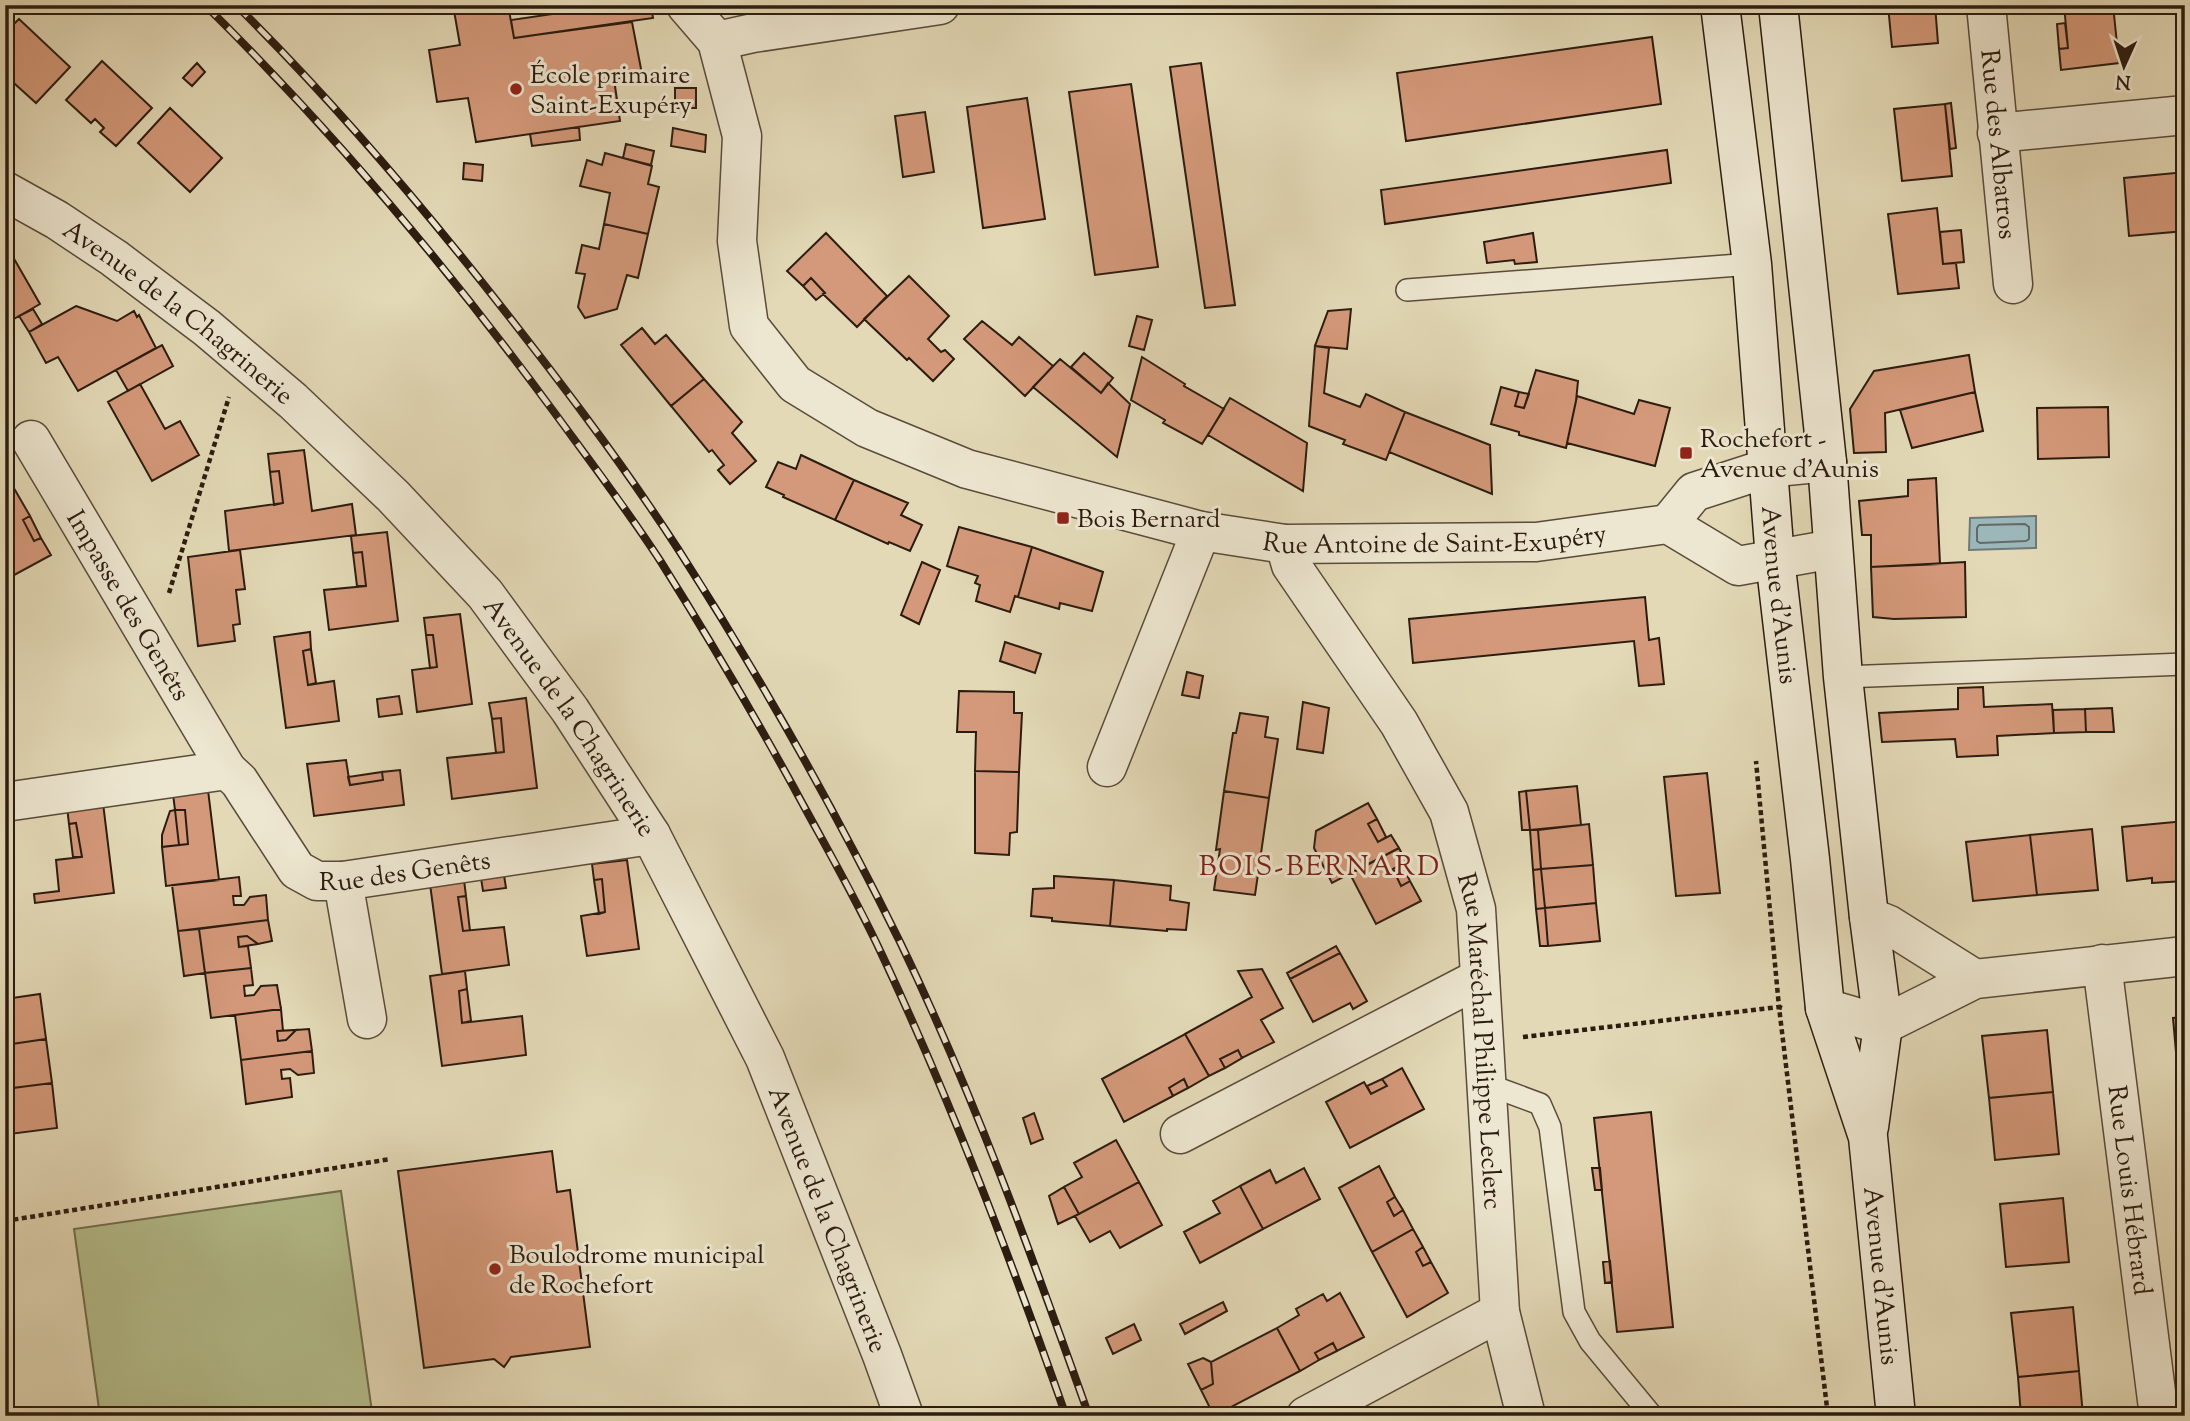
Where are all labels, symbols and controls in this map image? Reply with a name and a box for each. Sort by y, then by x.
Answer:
north arrow [2088,32,2158,102]
street label: Rue des Albatros [1969,48,2025,241]
place label: École primaire Saint-Exupéry [530,58,692,125]
text: N [2115,67,2132,94]
marker: École primaire Saint-Exupéry [508,81,524,97]
street label: Avenue de la Chagrinerie [54,213,301,415]
place label: Rochefort - Avenue d'Aunis [1700,422,1879,489]
marker: Rochefort - Avenue d'Aunis [1678,445,1694,461]
place label: Bois Bernard [1077,502,1221,539]
street label: Impasse des Genêts [56,504,198,709]
street label: Avenue d'Aunis [1750,505,1805,686]
marker: Bois Bernard [1055,510,1071,526]
street label: Rue Antoine de Saint-Exupéry [1260,517,1609,565]
street label: Avenue de la Chagrinerie [473,591,664,845]
street label: Rue des Genêts [319,843,493,903]
district label: BOIS-BERNARD [1199,848,1441,888]
street label: Rue Maréchal Philippe Leclerc [1446,869,1510,1211]
street label: Avenue de la Chagrinerie [757,1081,895,1359]
street label: Rue Louis Hébrard [2096,1083,2160,1298]
street label: Avenue d'Aunis [1852,1185,1907,1367]
place label: Boulodrome municipal de Rochefort [509,1238,765,1305]
marker: Boulodrome municipal de Rochefort [487,1261,503,1277]

